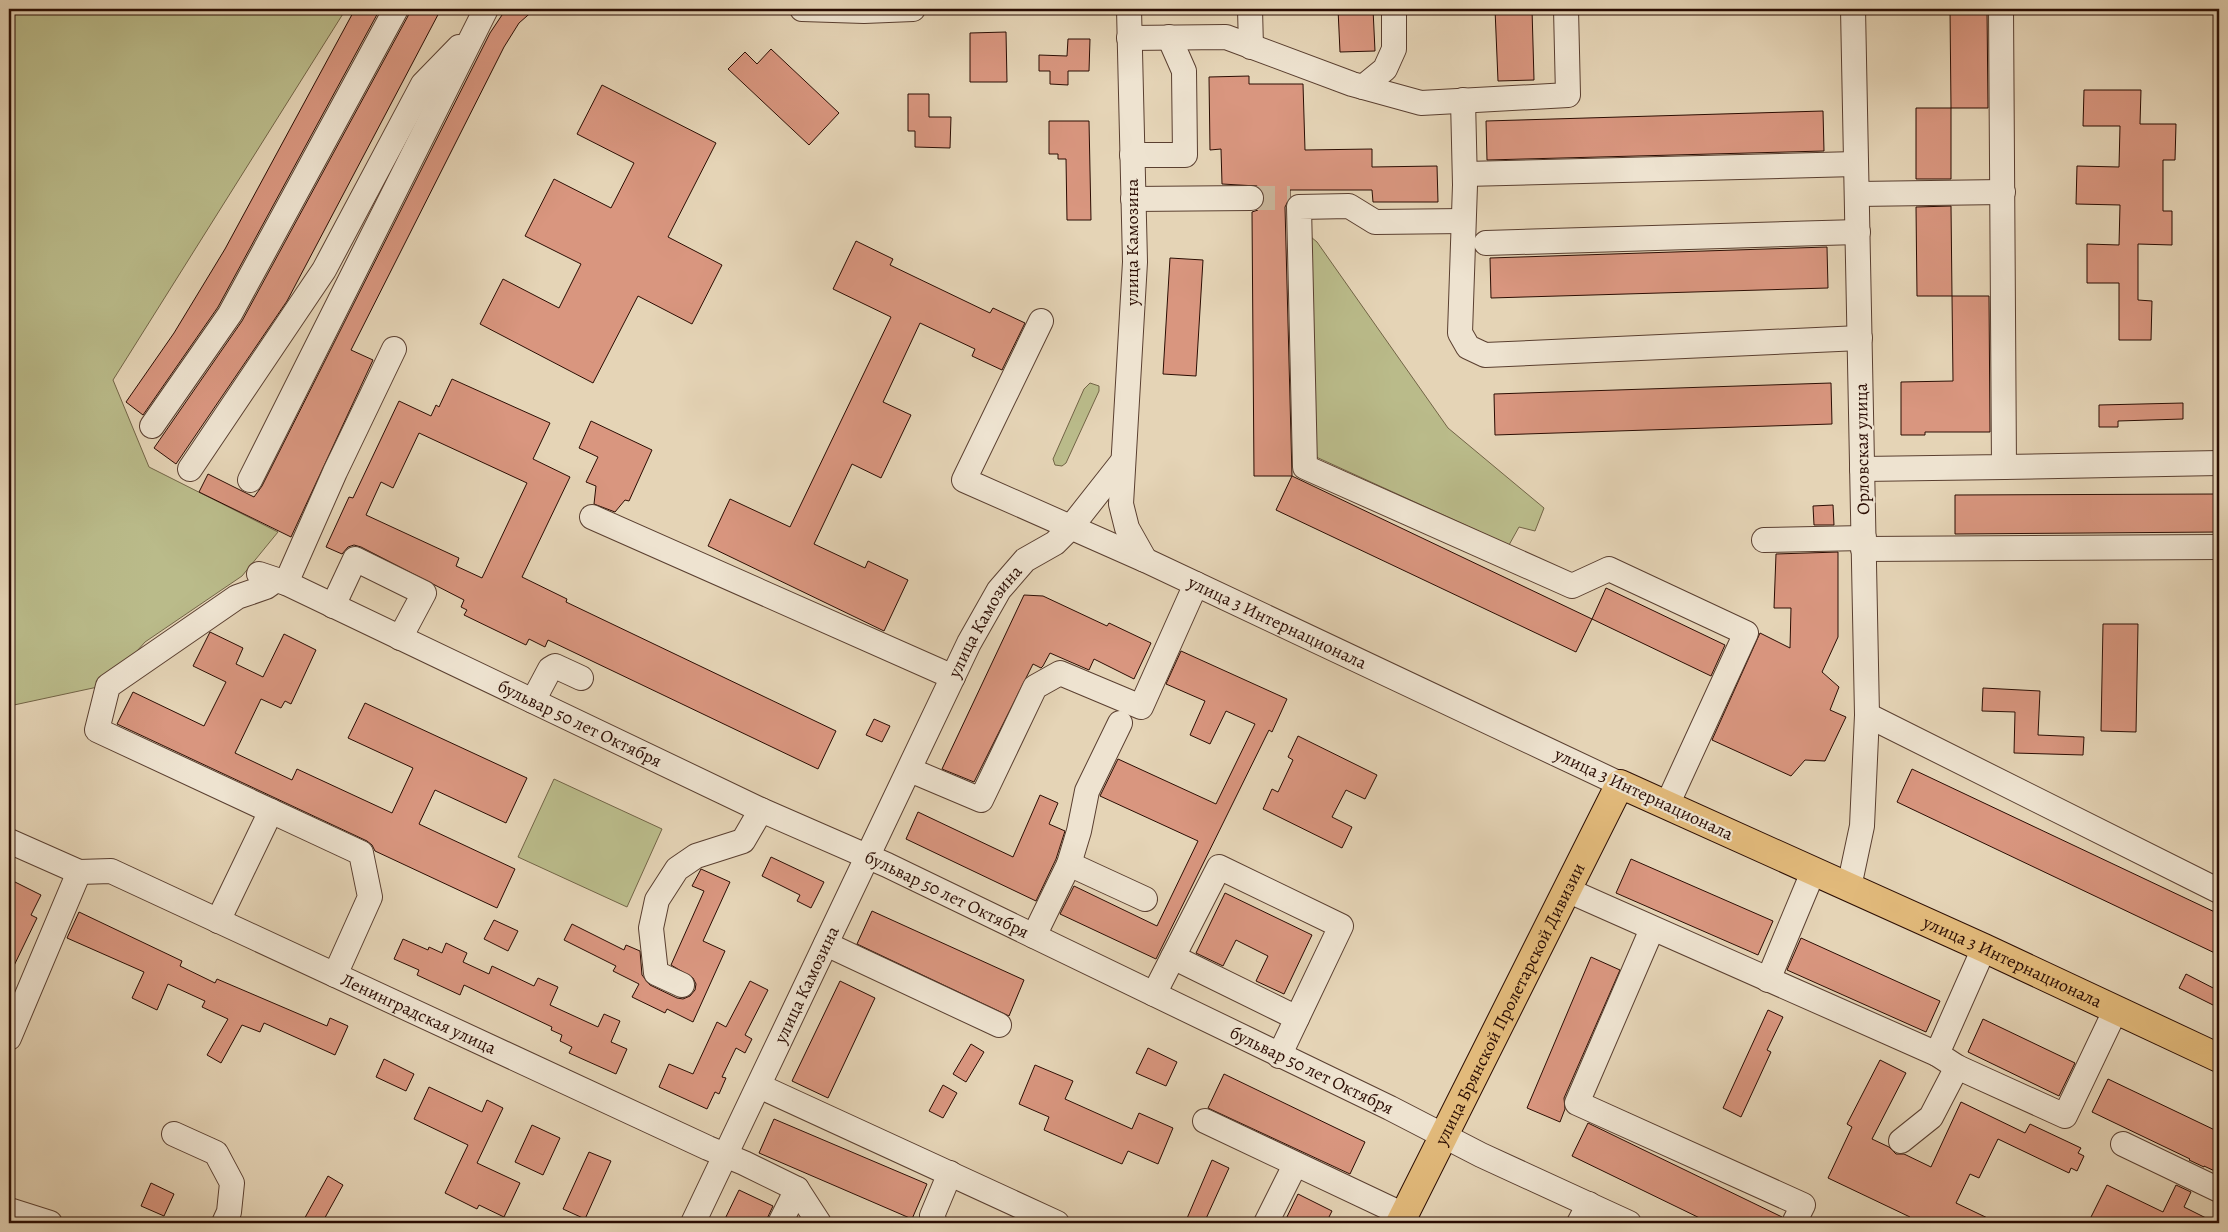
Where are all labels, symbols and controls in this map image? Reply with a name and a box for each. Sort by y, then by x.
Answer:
street label: улица Камозина [1120,178,1144,307]
street label: Орловская улица [1849,382,1875,515]
street label: улица Камозина [942,559,1028,683]
street label: улица 3 Интернационала [1183,570,1371,675]
street label: бульвар 50 лет Октября [494,674,666,773]
street label: улица 3 Интернационала [1550,742,1738,846]
street label: бульвар 50 лет Октября [861,845,1033,944]
street label: улица Брянской Пролетарской Дивизии [1428,859,1591,1150]
street label: улица 3 Интернационала [1918,910,2107,1014]
street label: улица Камозина [768,921,845,1048]
street label: Ленинградская улица [337,967,501,1060]
street label: бульвар 50 лет Октября [1226,1020,1398,1120]

